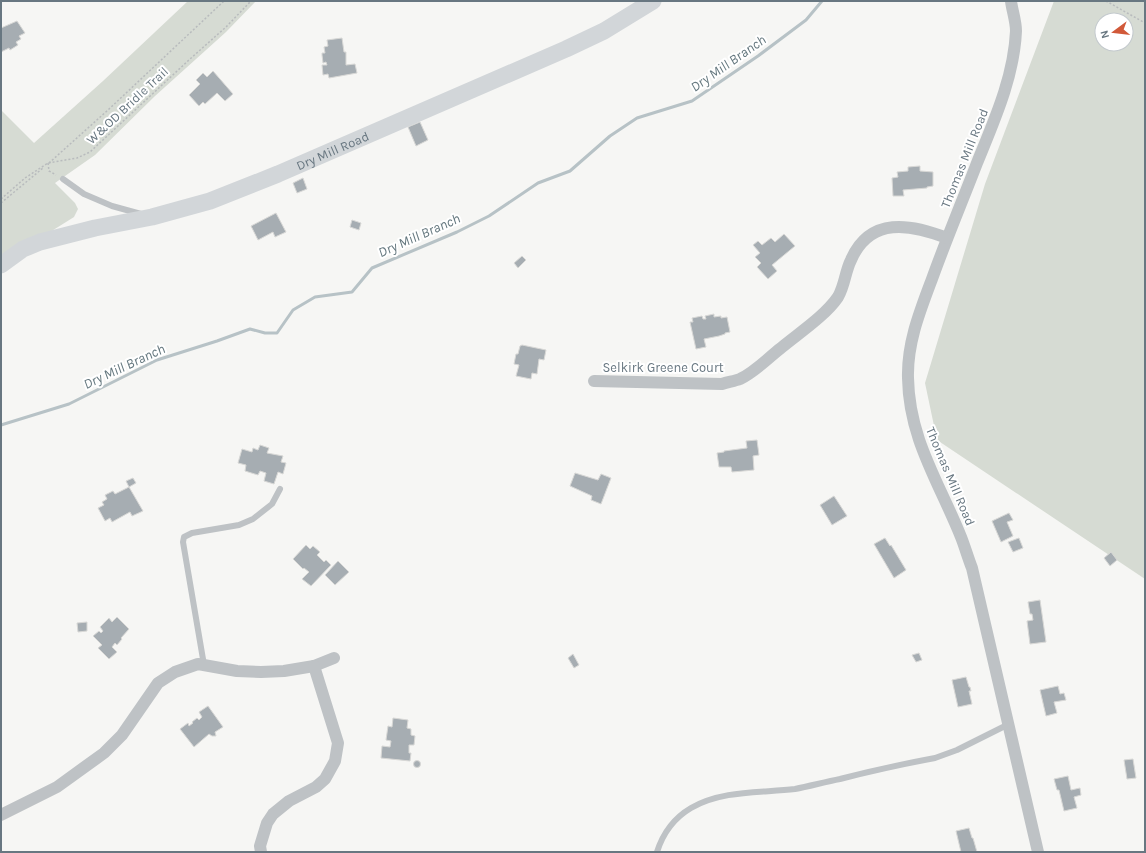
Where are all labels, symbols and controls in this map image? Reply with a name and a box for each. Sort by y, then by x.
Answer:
north arrow [1094,12,1134,52]
text: N [1098,29,1112,40]
water label: Dry Mill Branch [687,31,769,96]
street label: W&OD Bridle Trail [83,64,171,147]
street label: Thomas Mill Road [938,106,991,210]
street label: Dry Mill Road [294,129,371,173]
water label: Dry Mill Branch [375,210,463,261]
water label: Dry Mill Branch [81,340,168,393]
street label: Selkirk Greene Court [602,360,724,375]
street label: Thomas Mill Road [923,425,978,528]

